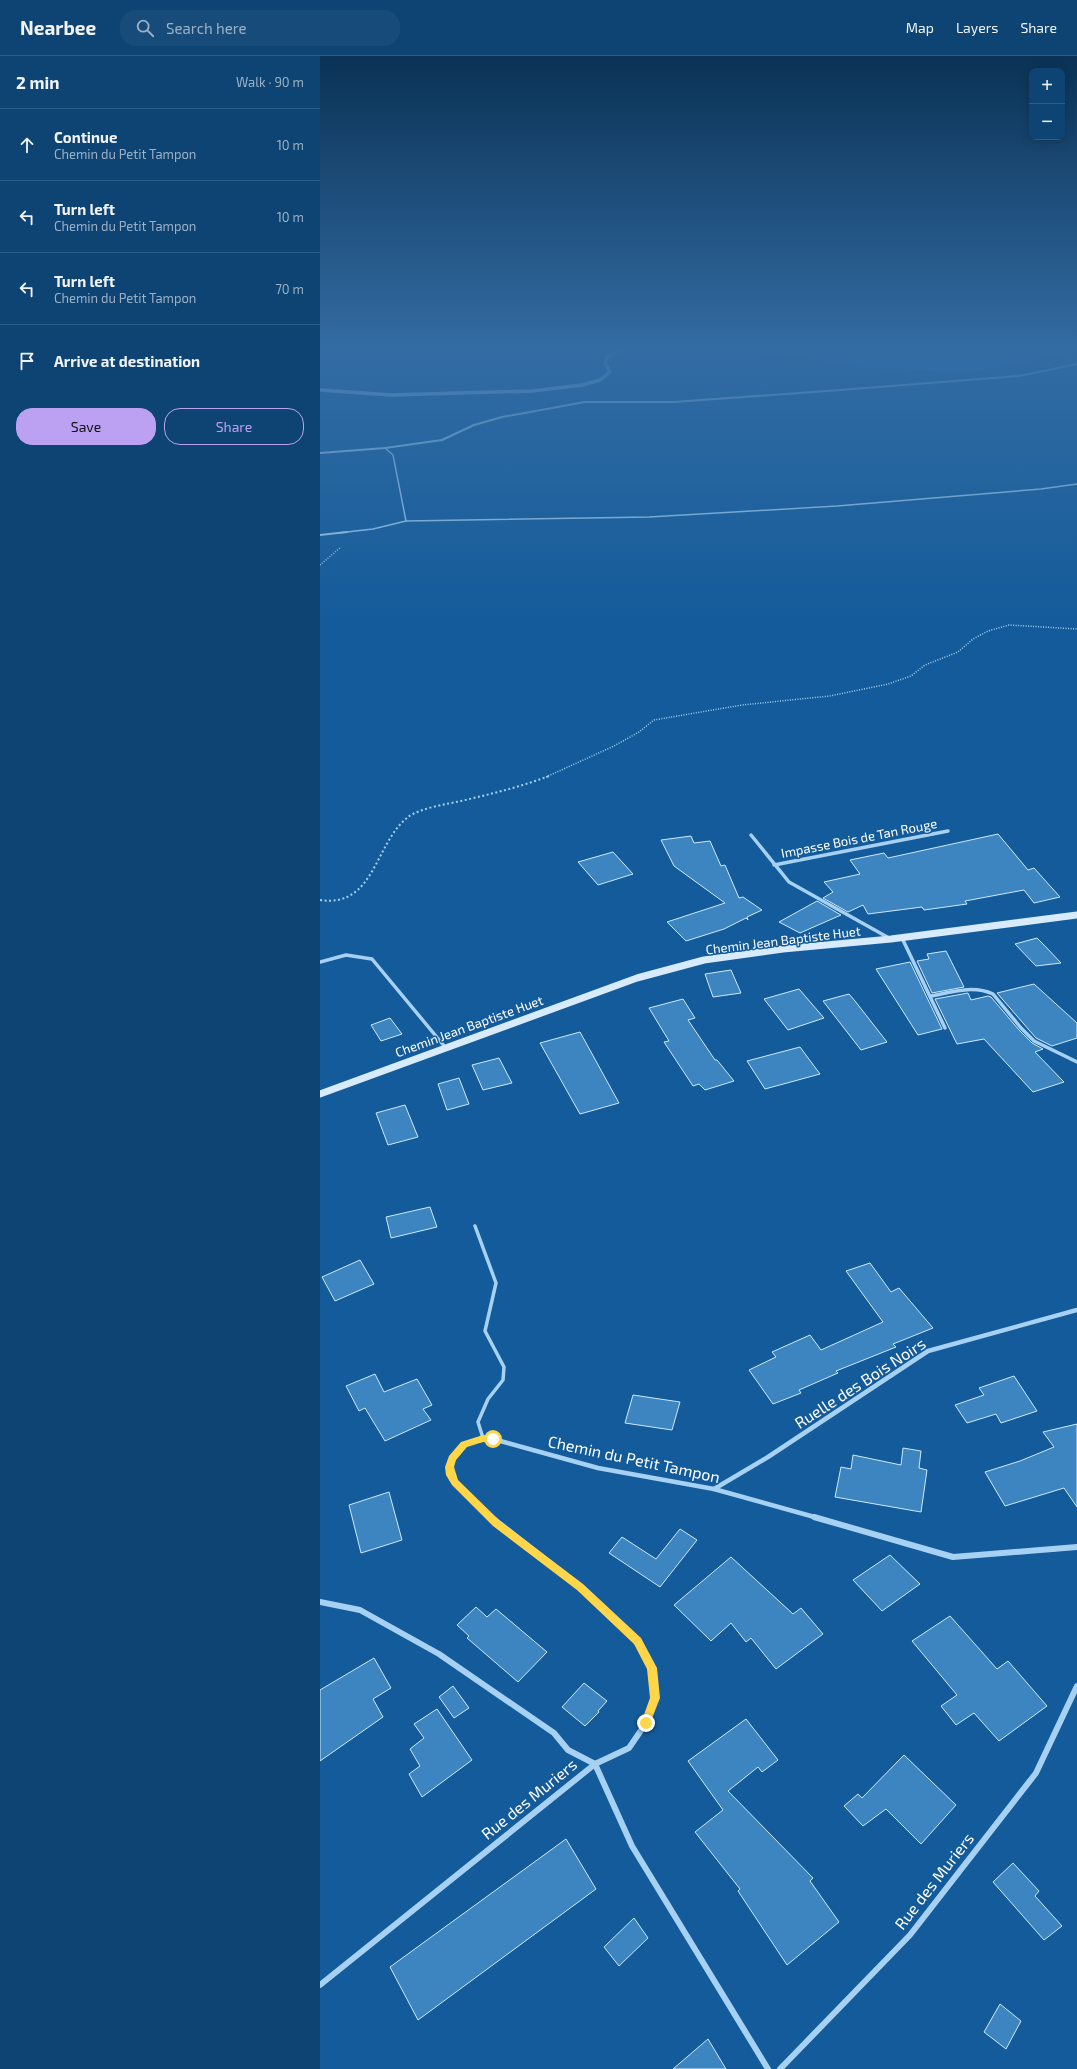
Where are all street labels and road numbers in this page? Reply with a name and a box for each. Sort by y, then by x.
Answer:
street label: Impasse Bois de Tan Rouge [780,815,938,861]
street label: Chemin Jean Baptiste Huet [705,923,861,957]
street label: Chemin Jean Baptiste Huet [393,992,545,1060]
street label: Ruelle des Bois Noirs [791,1333,929,1432]
street label: Chemin du Petit Tampon [546,1431,722,1486]
street label: Rue des Muriers [477,1754,580,1843]
street label: Rue des Muriers [890,1829,977,1933]

